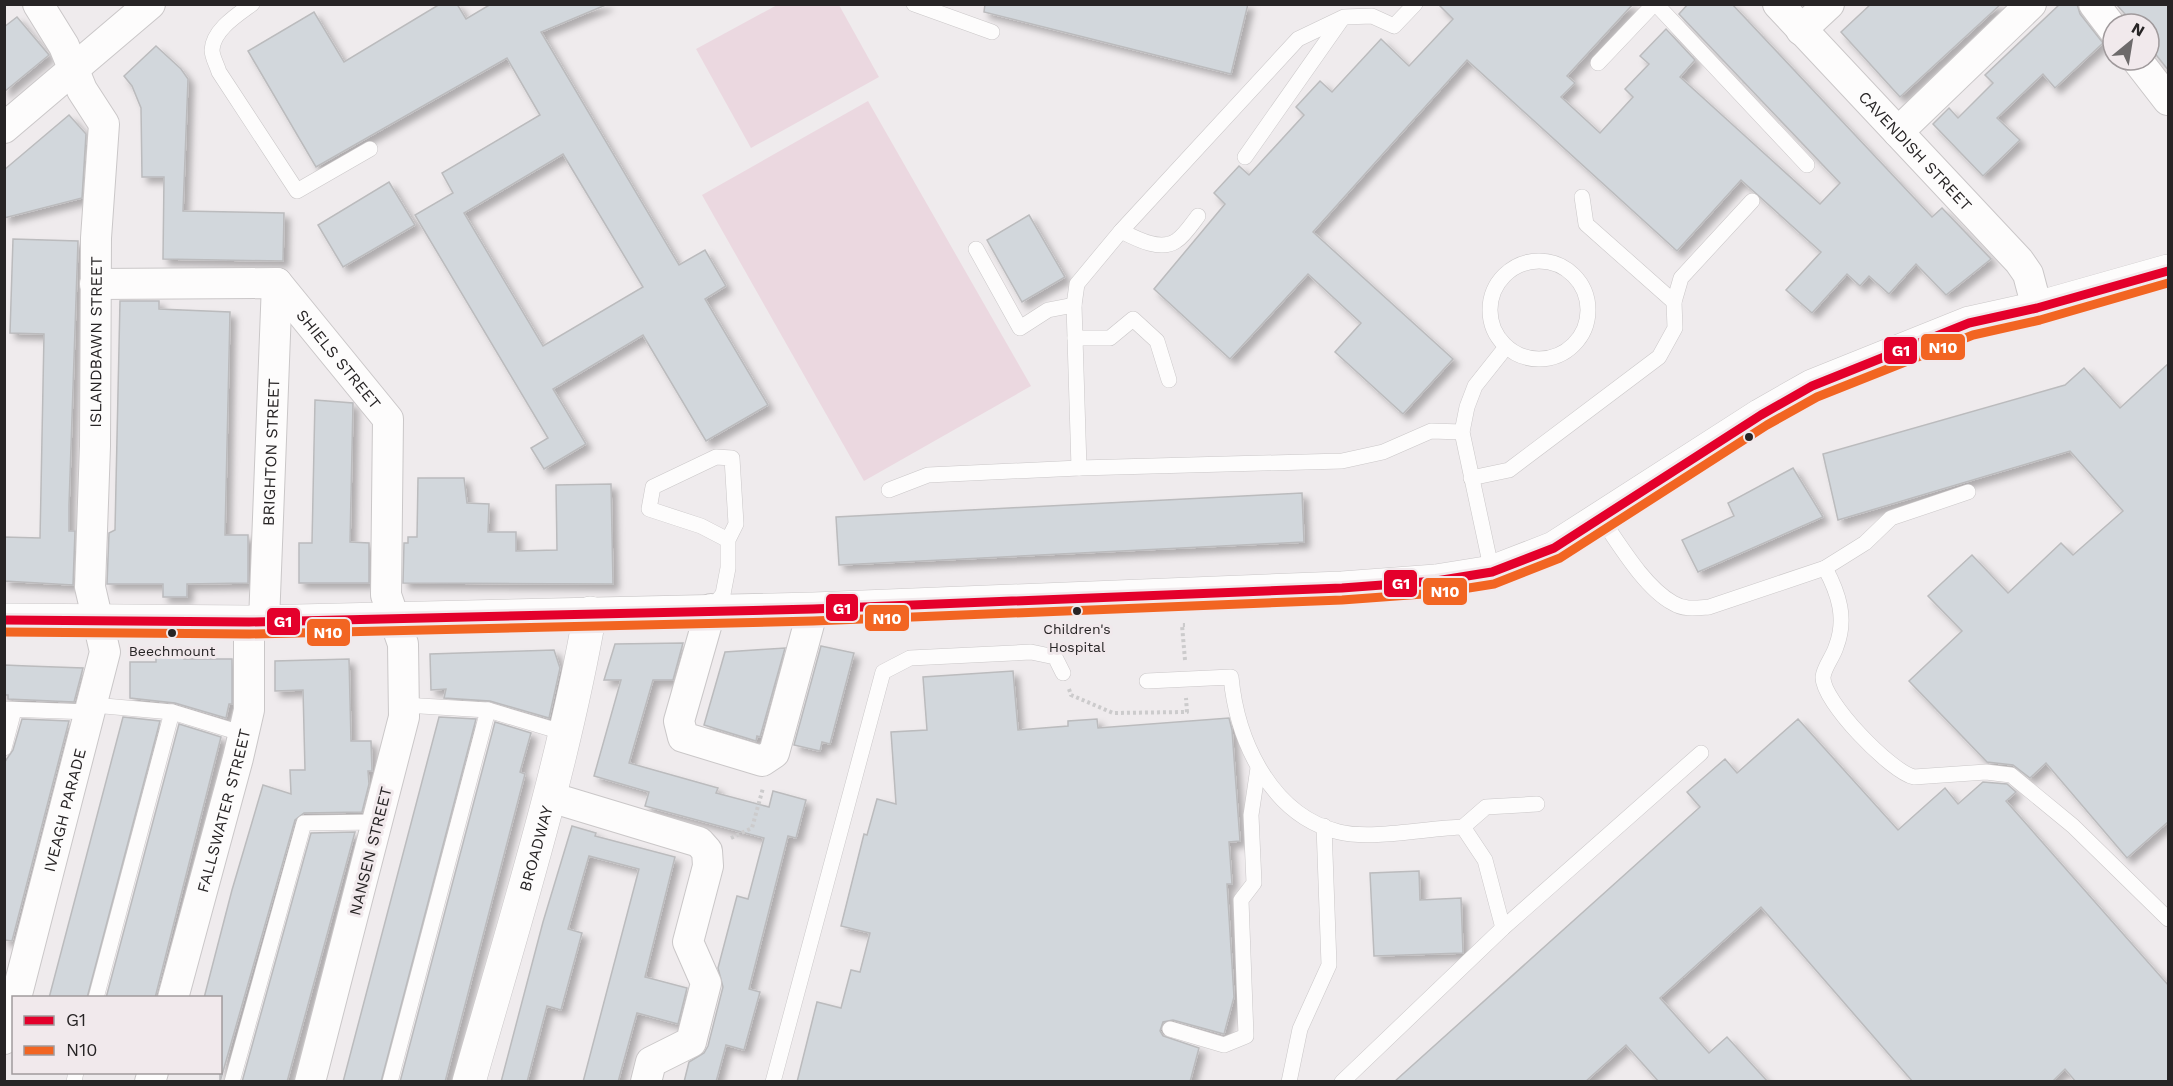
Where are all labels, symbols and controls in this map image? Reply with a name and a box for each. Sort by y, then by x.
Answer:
north arrow [2101,12,2161,72]
text: N [2128,18,2148,41]
street label: CAVENDISH STREET [1855,87,1976,215]
street label: ISLANDBAWN STREET [86,256,106,428]
street label: SHIELS STREET [292,306,385,413]
line badge: N10 [1920,333,1966,361]
line badge: G1 [1883,336,1918,365]
text: N10 [1928,338,1958,357]
text: G1 [1892,341,1910,360]
street label: BRIGHTON STREET [259,378,283,526]
unlabelled marker [1743,431,1755,443]
line badge: G1 [1383,569,1418,598]
text: G1 [1392,574,1410,593]
line badge: N10 [1422,577,1468,606]
text: N10 [1430,582,1460,601]
line badge: G1 [825,593,859,622]
text: G1 [833,599,851,618]
line badge: N10 [864,604,910,632]
marker: Children's Hospital [1071,605,1083,617]
line badge: G1 [266,607,301,636]
text: N10 [872,609,902,628]
text: G1 [274,612,292,631]
line badge: N10 [306,618,351,647]
place label: Children's Hospital [1043,621,1111,655]
text: N10 [313,623,343,642]
marker: Beechmount [166,627,178,639]
place label: Beechmount [129,643,215,659]
street label: FALLSWATER STREET [193,727,254,895]
street label: IVEAGH PARADE [40,746,90,874]
street label: NANSEN STREET [345,785,396,917]
street label: BROADWAY [515,804,557,893]
legend [12,996,222,1074]
text: G1 [66,1009,86,1030]
text: N10 [66,1039,97,1060]

